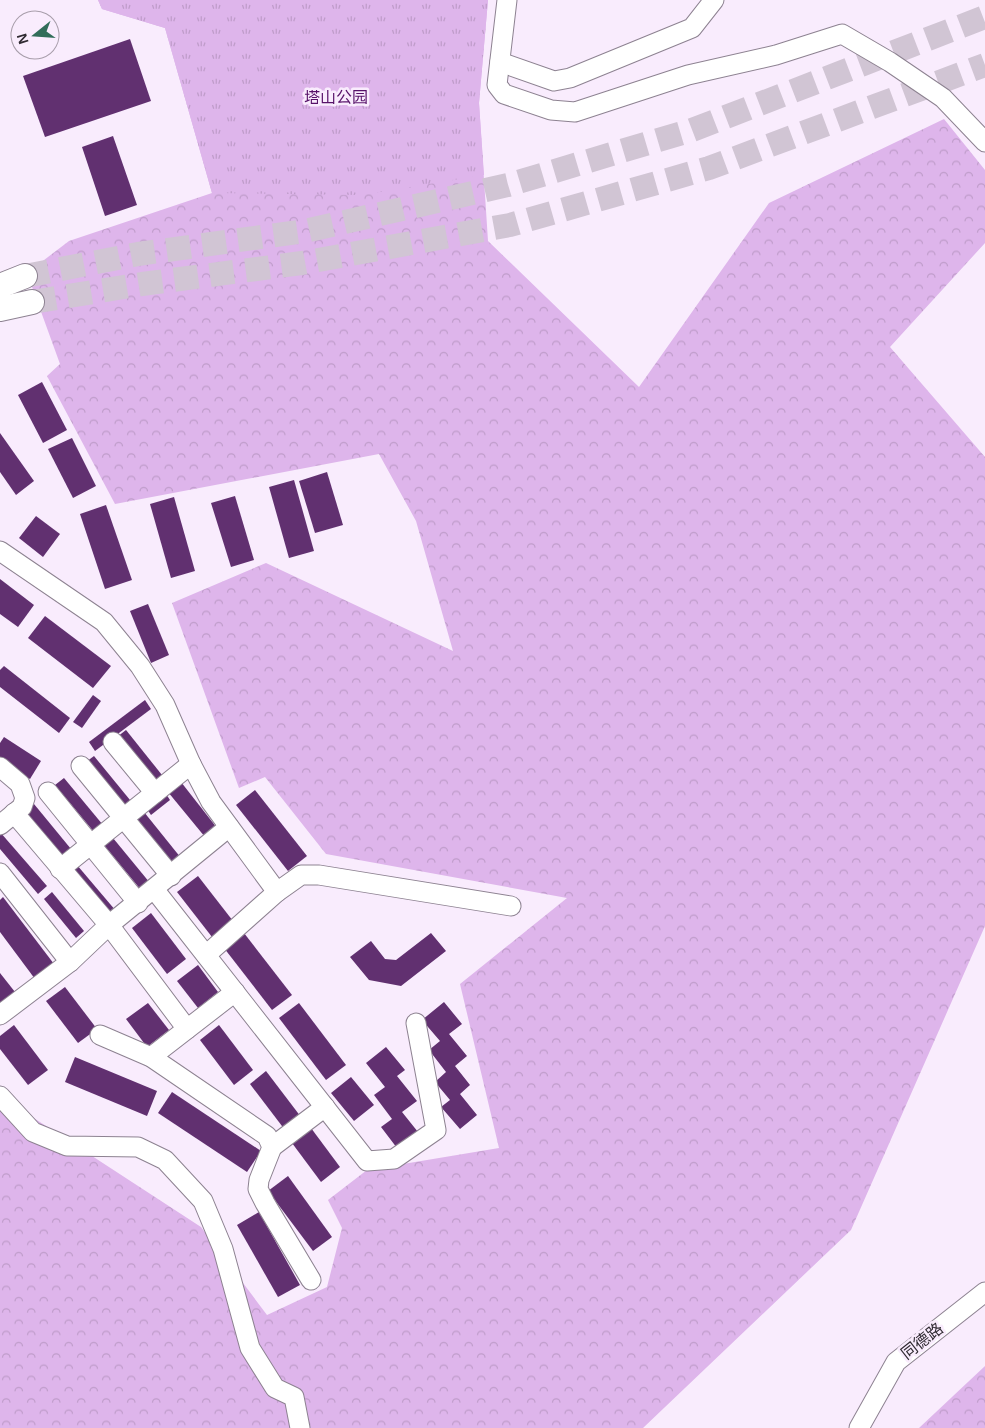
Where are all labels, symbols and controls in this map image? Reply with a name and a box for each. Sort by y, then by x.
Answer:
north arrow [10,10,60,60]
text: N [13,32,32,46]
park label: 塔山公园 [304,89,368,106]
street label: 同德路 [898,1320,946,1362]

